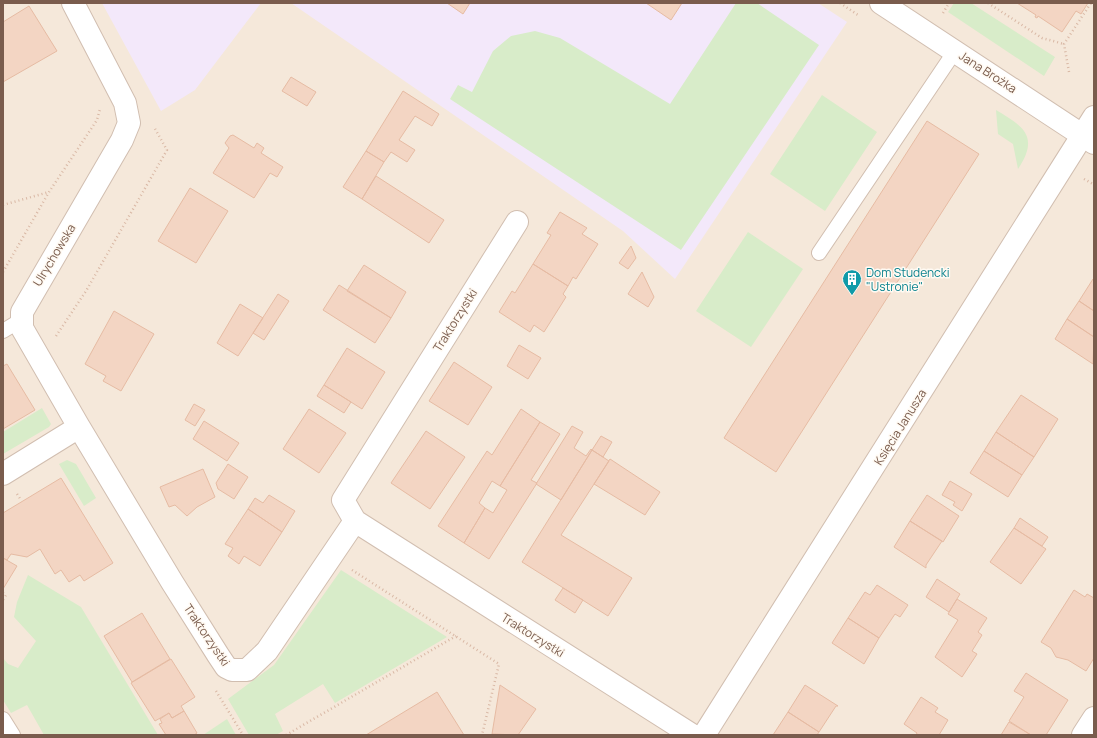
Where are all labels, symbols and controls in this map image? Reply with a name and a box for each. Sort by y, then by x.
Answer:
street label: Jana Brożka [956,47,1020,97]
street label: Ulrychowska [29,221,79,289]
place label: Dom Studencki "Ustronie" [866,264,950,295]
building icon: Dom Studencki "Ustronie" [841,268,863,296]
street label: Traktorzystki [429,285,481,355]
street label: Księcia Janusza [870,386,930,468]
street label: Traktorzystki [180,601,234,669]
street label: Traktorzystki [498,609,568,661]

